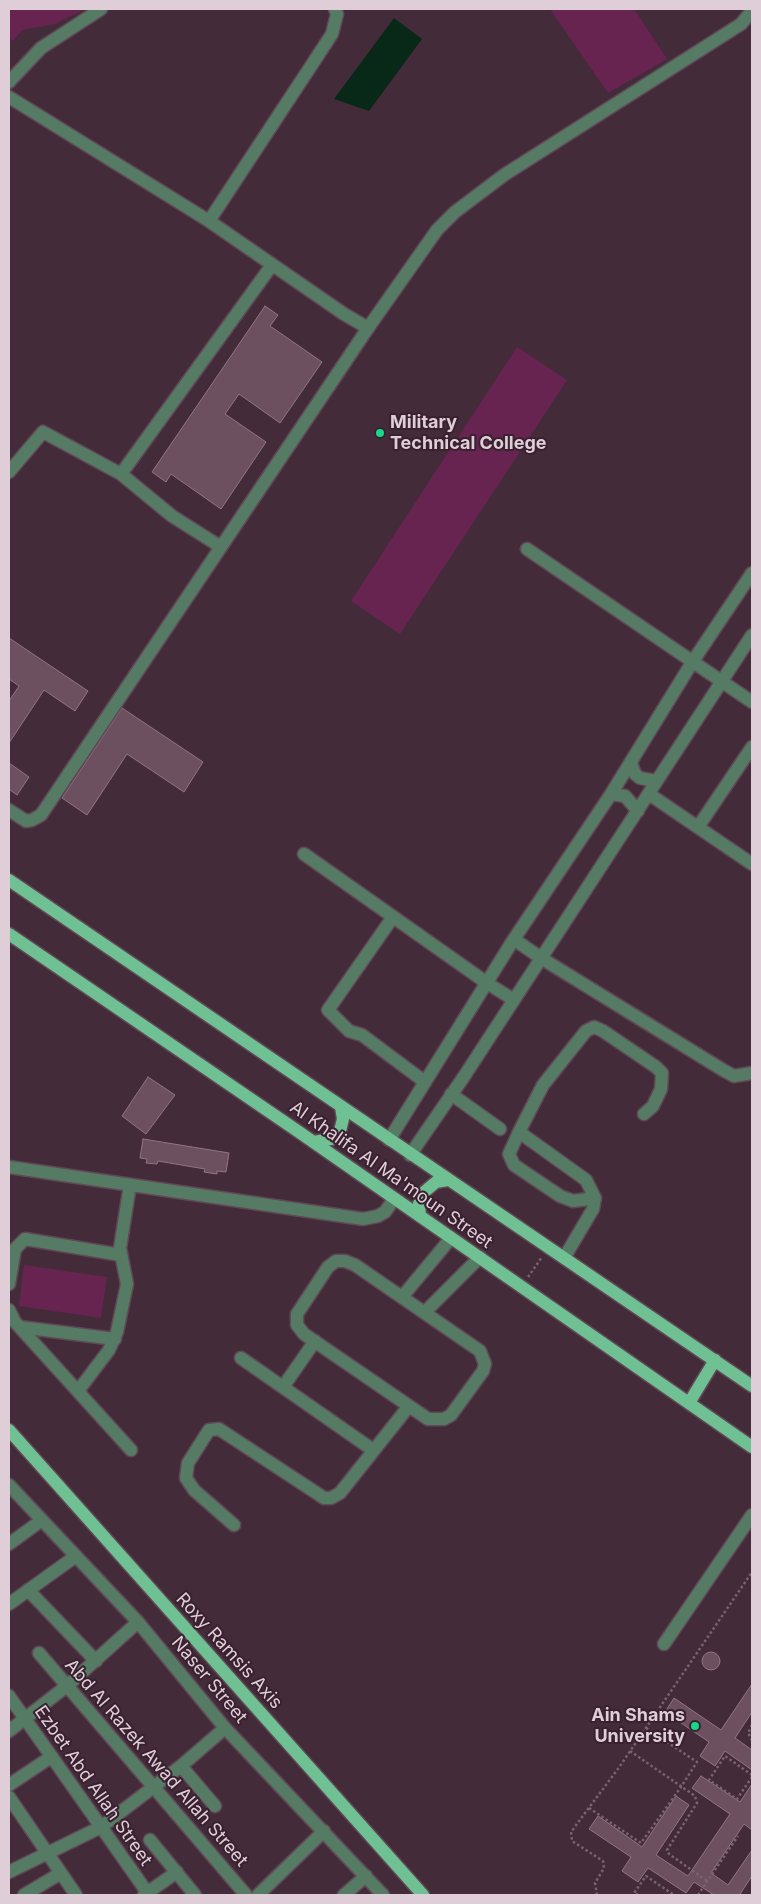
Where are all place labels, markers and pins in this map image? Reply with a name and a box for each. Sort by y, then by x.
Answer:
place label: Military Technical College [390,412,546,454]
marker: Military Technical College [374,427,386,439]
place label: Ain Shams University [591,1705,685,1748]
marker: Ain Shams University [689,1720,701,1732]

